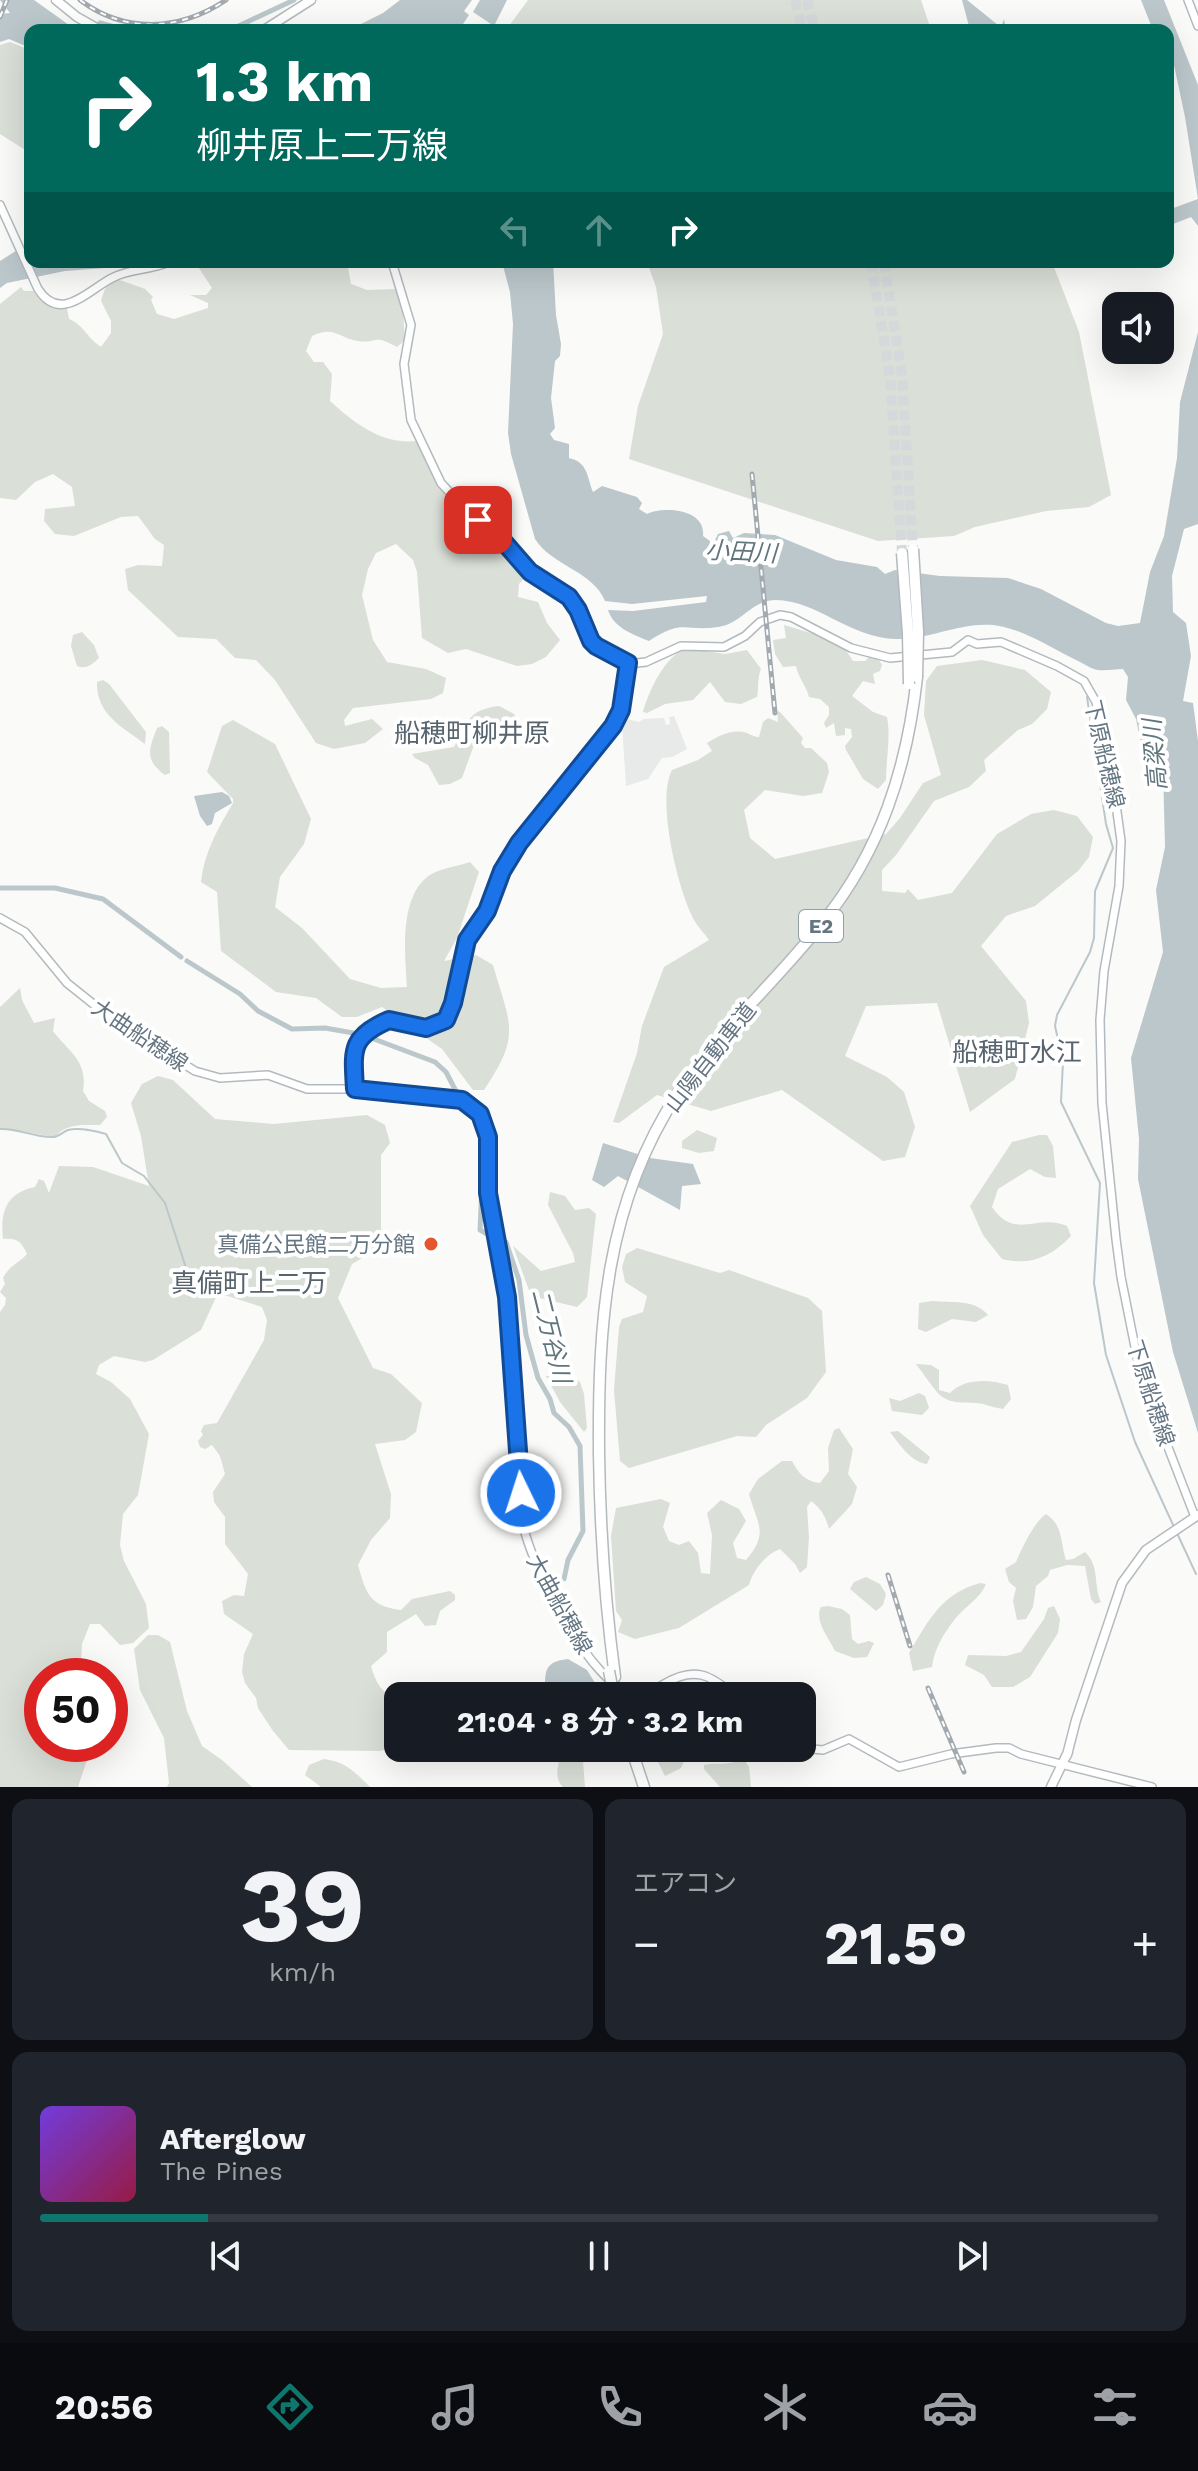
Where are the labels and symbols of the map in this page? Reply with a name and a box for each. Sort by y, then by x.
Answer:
pin [444,486,512,554]
water label: 小田川 [704,536,781,568]
street label: 下原船穂線 [1080,698,1129,811]
water label: 高梁川 [1138,715,1172,792]
district label: 船穂町柳井原 [394,718,550,748]
road number: E2 [799,910,843,942]
street label: 大曲船穂線 [87,994,192,1077]
street label: 山陽自動車道 [660,998,761,1117]
district label: 船穂町水江 [952,1037,1082,1067]
place label: 真備公民館二万分館 [217,1232,415,1257]
marker: 真備公民館二万分館 [422,1235,440,1253]
district label: 真備町上二万 [171,1268,327,1298]
water label: 二万谷川 [526,1286,577,1389]
street label: 下原船穂線 [1122,1337,1179,1449]
position arrow [479,1451,563,1535]
street label: 大曲船穂線 [522,1550,597,1658]
speed limit sign: 50 [24,1658,128,1762]

